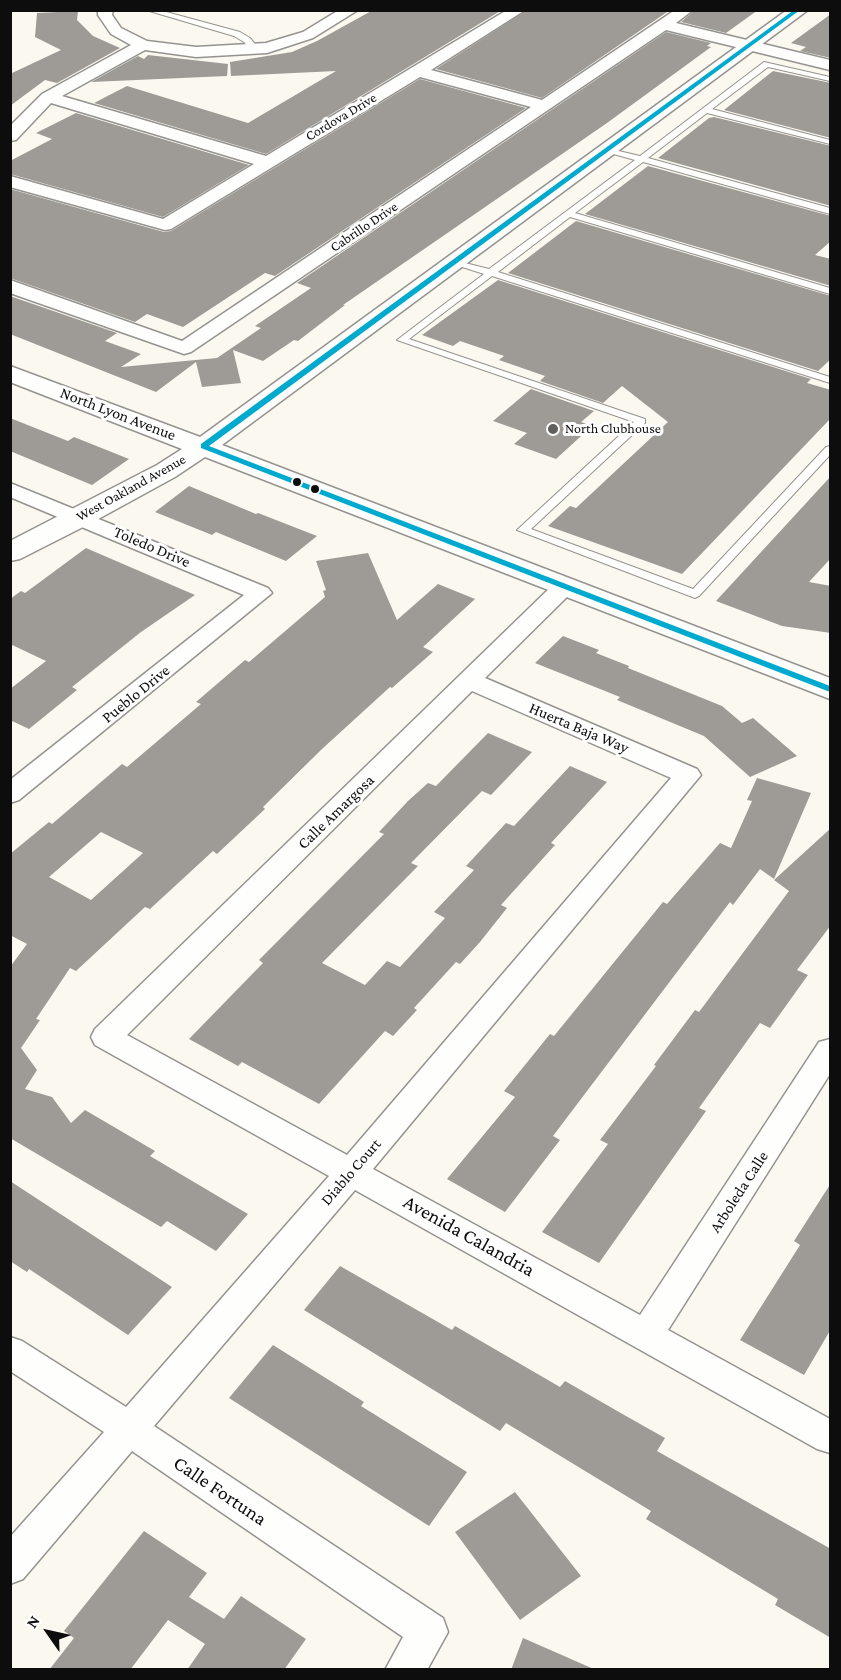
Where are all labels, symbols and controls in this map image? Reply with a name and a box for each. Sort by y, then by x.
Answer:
street label: Cordova Drive [302,89,380,145]
street label: Cabrillo Drive [327,198,401,256]
street label: North Lyon Avenue [57,383,179,445]
place label: North Clubhouse [565,421,661,437]
marker: North Clubhouse [546,422,560,436]
street label: West Oakland Avenue [73,451,189,525]
unlabelled marker [291,476,303,488]
unlabelled marker [309,483,321,495]
street label: Toledo Drive [111,522,193,572]
street label: Pueblo Drive [98,661,174,727]
street label: Huerta Baja Way [526,698,632,758]
street label: Calle Amargosa [294,771,378,853]
street label: Diablo Court [317,1135,385,1209]
street label: Arboleda Calle [706,1148,772,1236]
street label: Avenida Calandria [399,1190,539,1282]
street label: Calle Fortuna [169,1451,271,1531]
north arrow [18,1602,78,1662]
text: N [23,1612,43,1631]

